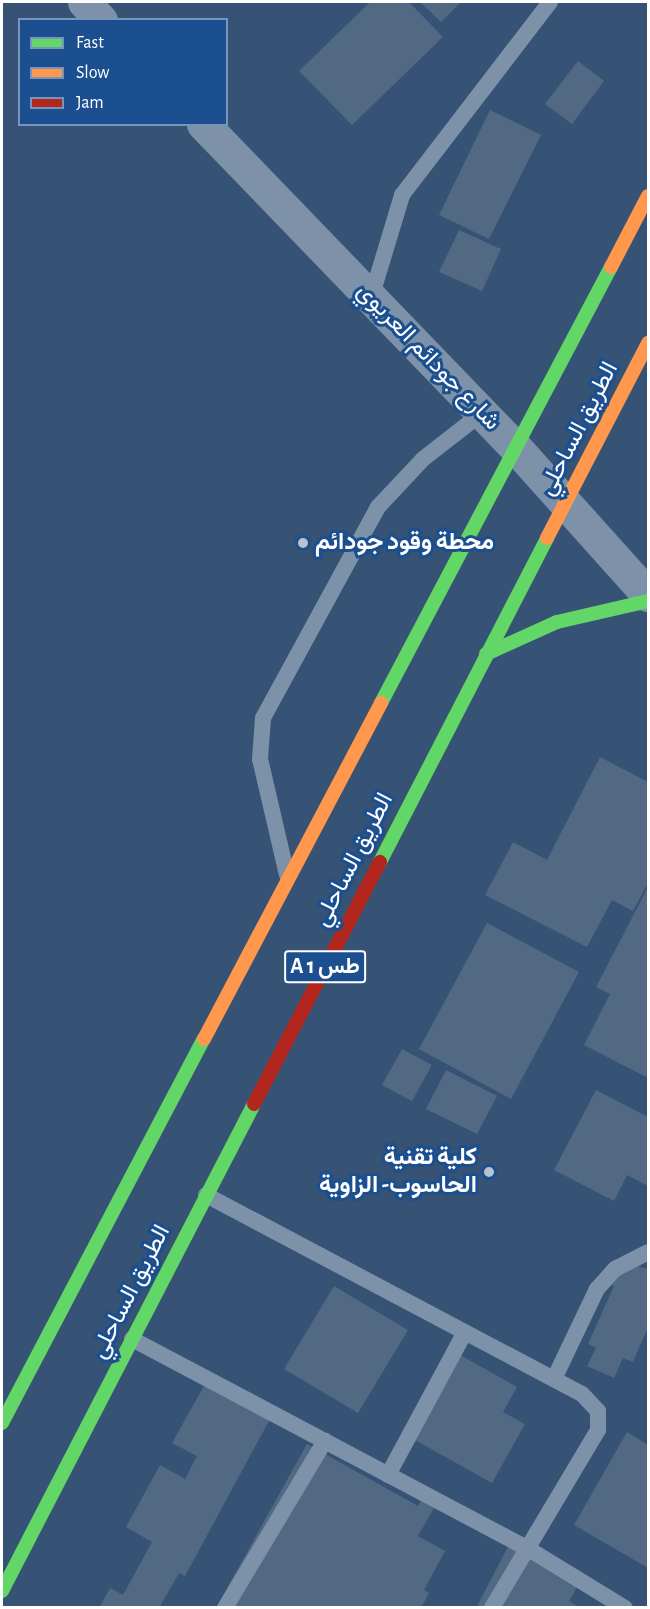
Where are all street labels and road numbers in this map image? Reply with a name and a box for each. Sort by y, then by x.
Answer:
street label: شارع جودائم العريوي [350,277,506,437]
street label: الطريق الساحلي [533,357,625,501]
street label: الطريق الساحلي [308,788,400,932]
road number: A 1 طس [283,948,367,986]
street label: الطريق الساحلي [85,1220,177,1364]

